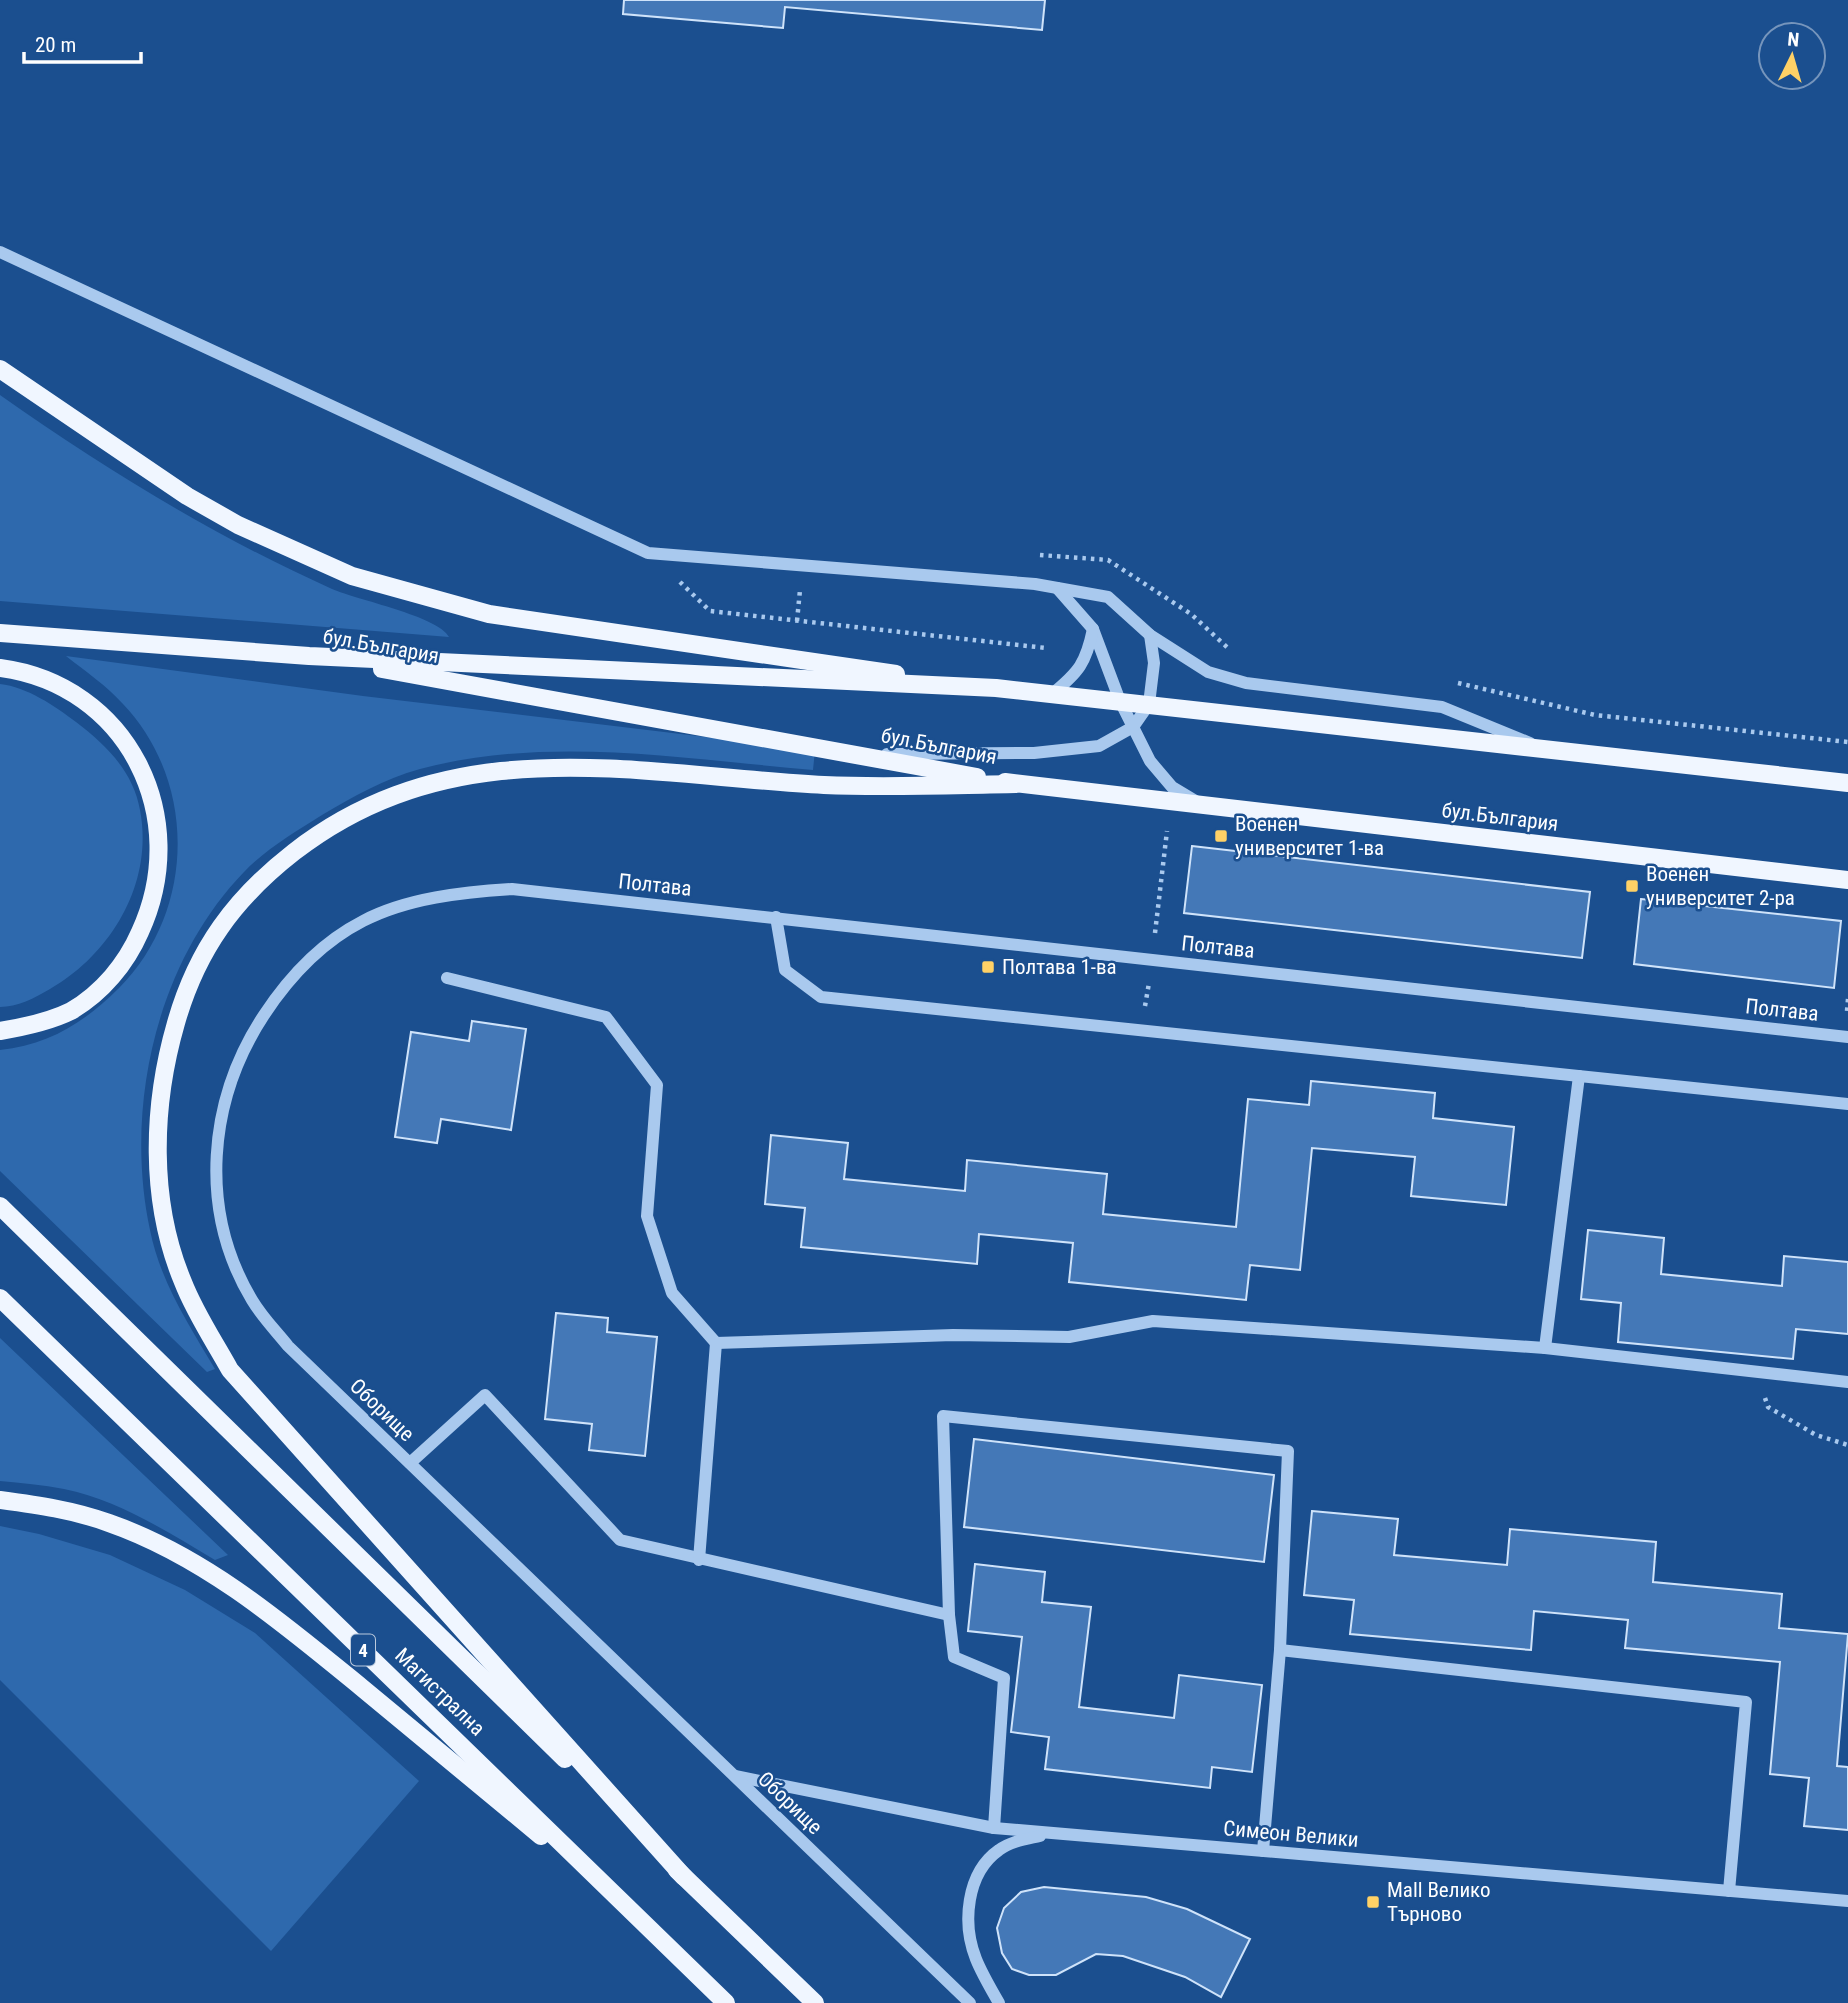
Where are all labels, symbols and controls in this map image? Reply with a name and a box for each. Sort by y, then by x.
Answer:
scale bar [24,21,142,65]
north arrow [1757,21,1827,91]
text: N [1787,28,1800,52]
text: 20 m [35,33,76,57]
street label: бул.България [321,624,441,668]
street label: бул.България [879,723,999,769]
street label: бул.България [1440,798,1560,836]
place label: Военен университет 1-ва [1235,812,1384,860]
marker: Военен университет 1-ва [1213,828,1229,844]
place label: Военен университет 2-ра [1646,862,1795,910]
street label: Полтава [617,869,693,901]
marker: Военен университет 2-ра [1624,878,1640,894]
street label: Полтава [1180,931,1256,963]
place label: Полтава 1-ва [1002,955,1117,979]
marker: Полтава 1-ва [980,959,996,975]
street label: Полтава [1744,994,1820,1026]
street label: Оборище [345,1374,419,1446]
road number: 4 [351,1634,375,1666]
street label: Магистрална [390,1643,490,1741]
street label: Оборище [753,1767,827,1839]
street label: Симеон Велики [1222,1816,1360,1852]
place label: Mall Велико Търново [1387,1878,1491,1926]
marker: Mall Велико Търново [1365,1894,1381,1910]

